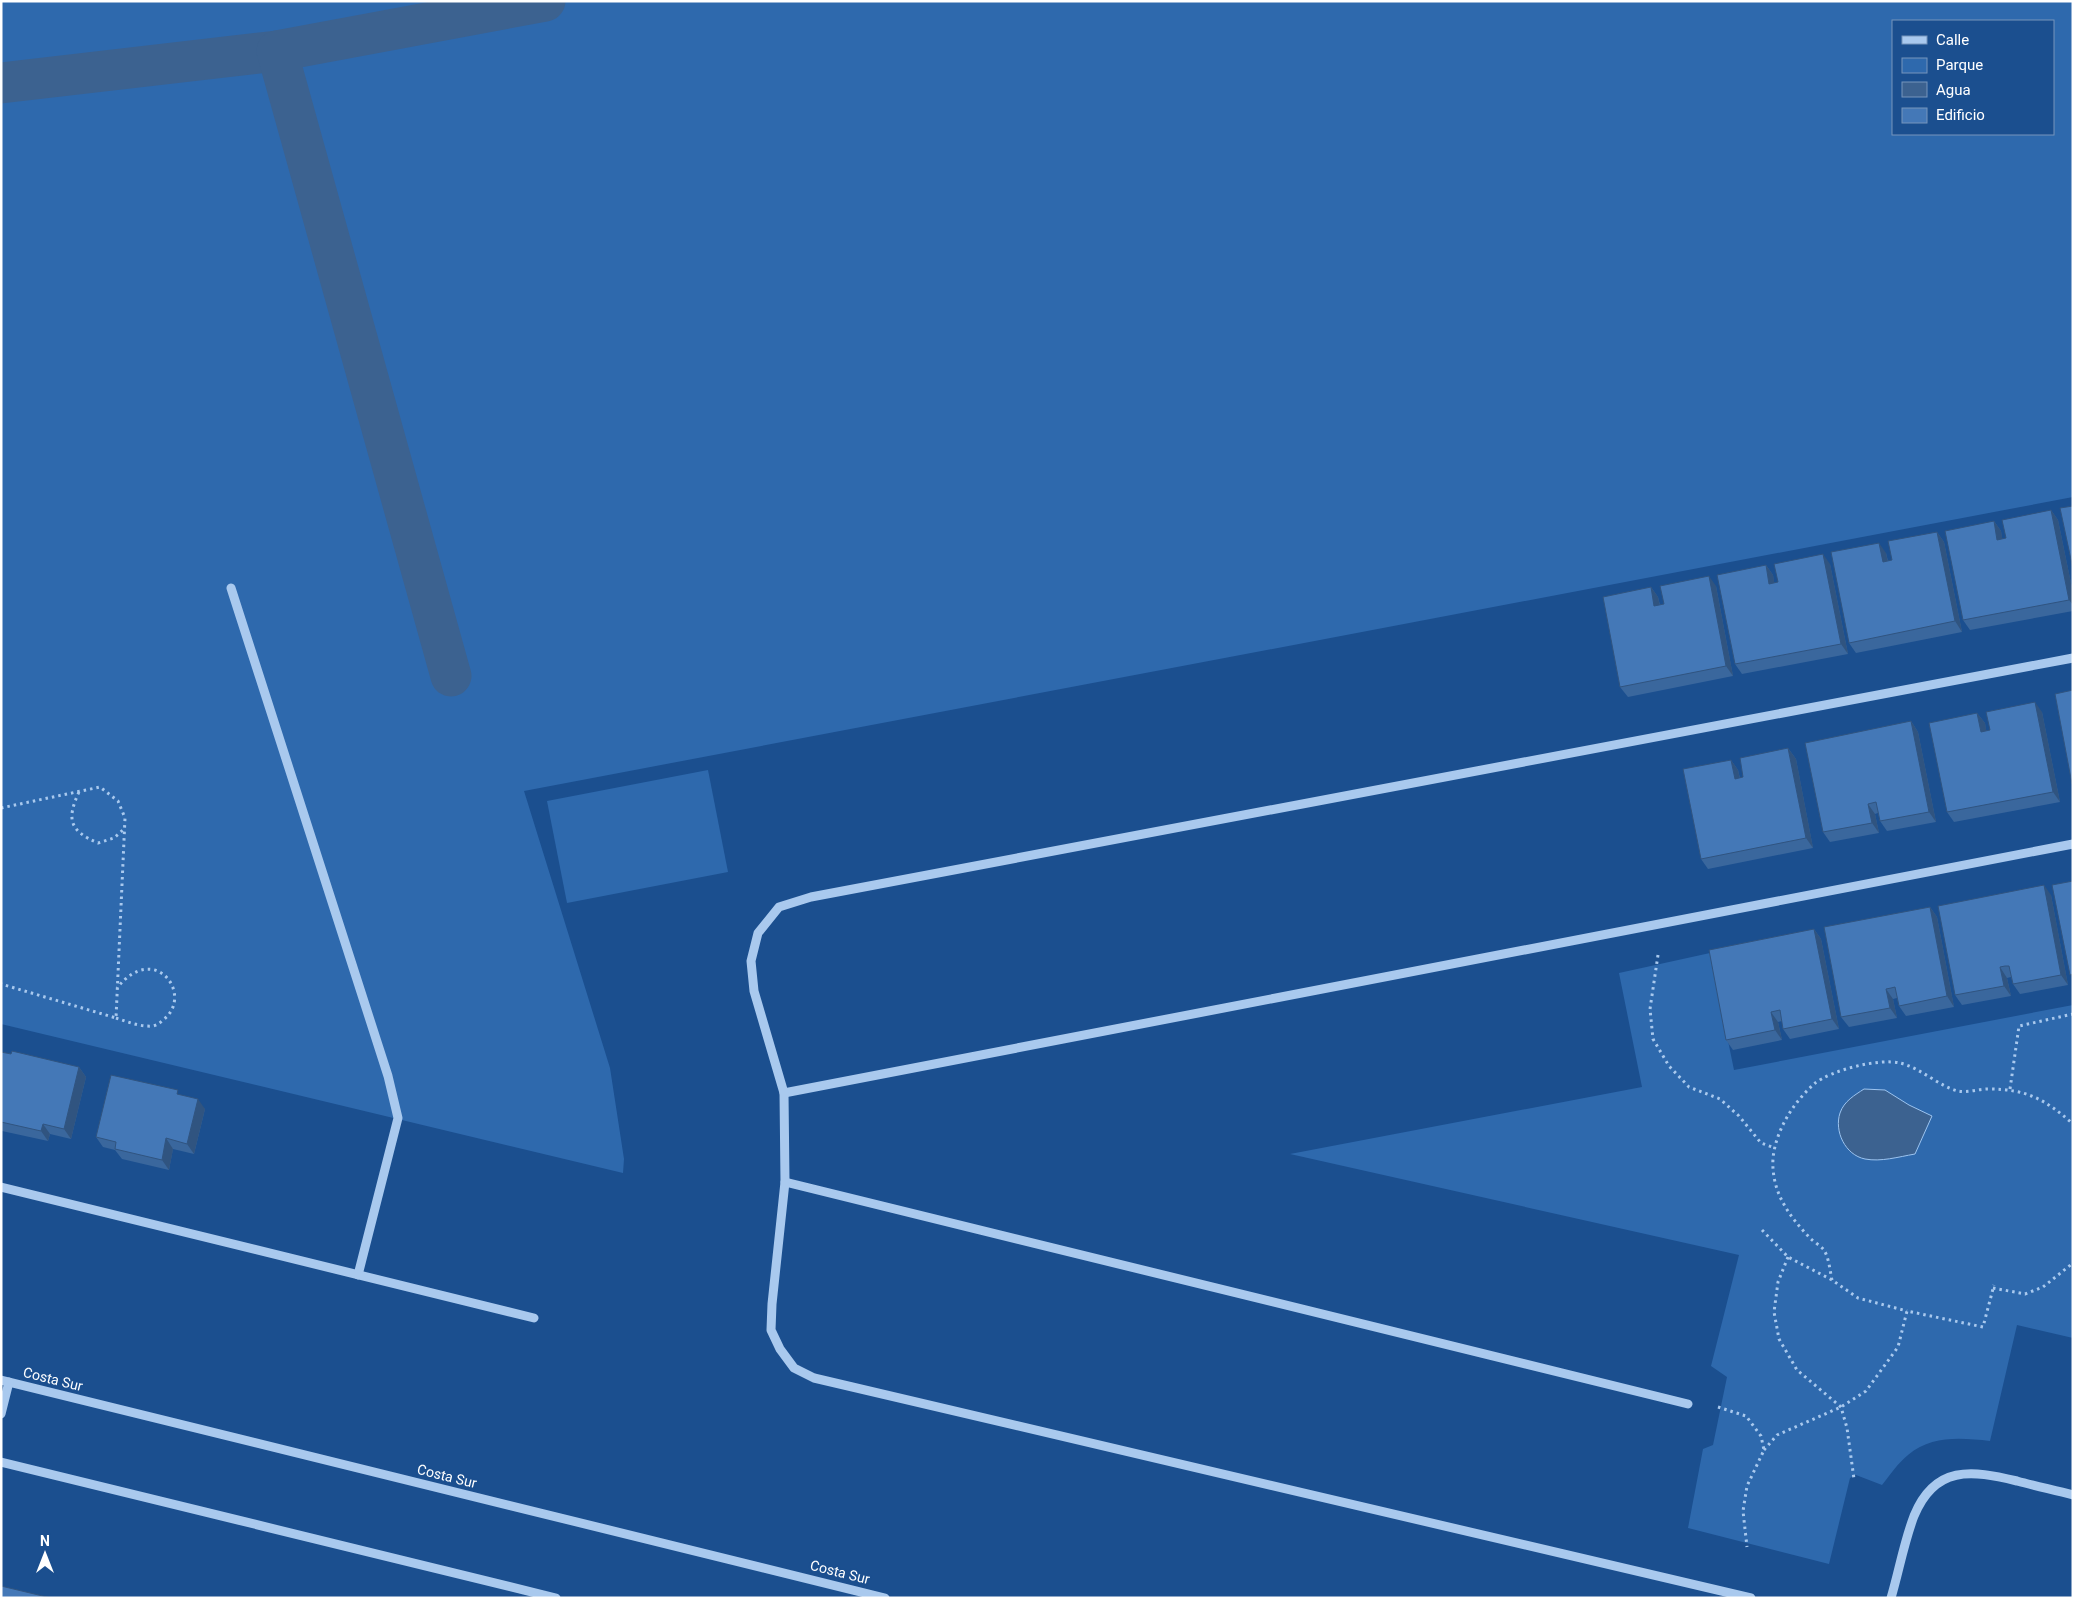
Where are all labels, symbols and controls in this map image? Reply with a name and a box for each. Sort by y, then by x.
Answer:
legend [1892,20,2054,135]
text: Calle [1936,31,1969,49]
text: Parque [1936,56,1983,74]
text: Agua [1936,81,1971,99]
text: Edificio [1936,106,1985,124]
street label: Costa Sur [22,1364,85,1394]
street label: Costa Sur [416,1461,479,1491]
north arrow [20,1529,70,1579]
text: N [40,1533,50,1549]
street label: Costa Sur [809,1557,872,1587]

